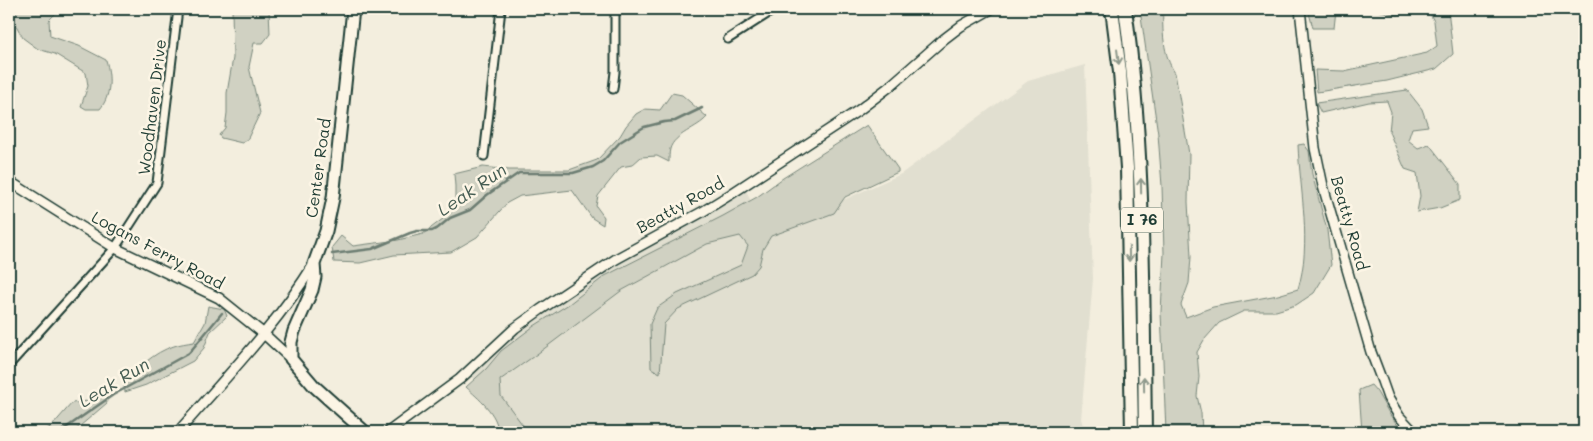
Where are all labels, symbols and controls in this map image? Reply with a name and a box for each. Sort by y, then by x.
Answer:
street label: Woodhaven Drive [133,38,170,176]
one-way arrow [1113,49,1123,65]
street label: Center Road [300,117,335,219]
water label: Leak Run [432,157,511,221]
street label: Beatty Road [632,172,727,237]
street label: Beatty Road [1327,173,1374,272]
one-way arrow [1136,178,1146,194]
street label: Logans Ferry Road [88,206,228,293]
road number: I 76 [1121,208,1163,232]
one-way arrow [1124,246,1134,262]
water label: Leak Run [74,352,153,413]
one-way arrow [1140,376,1149,392]

